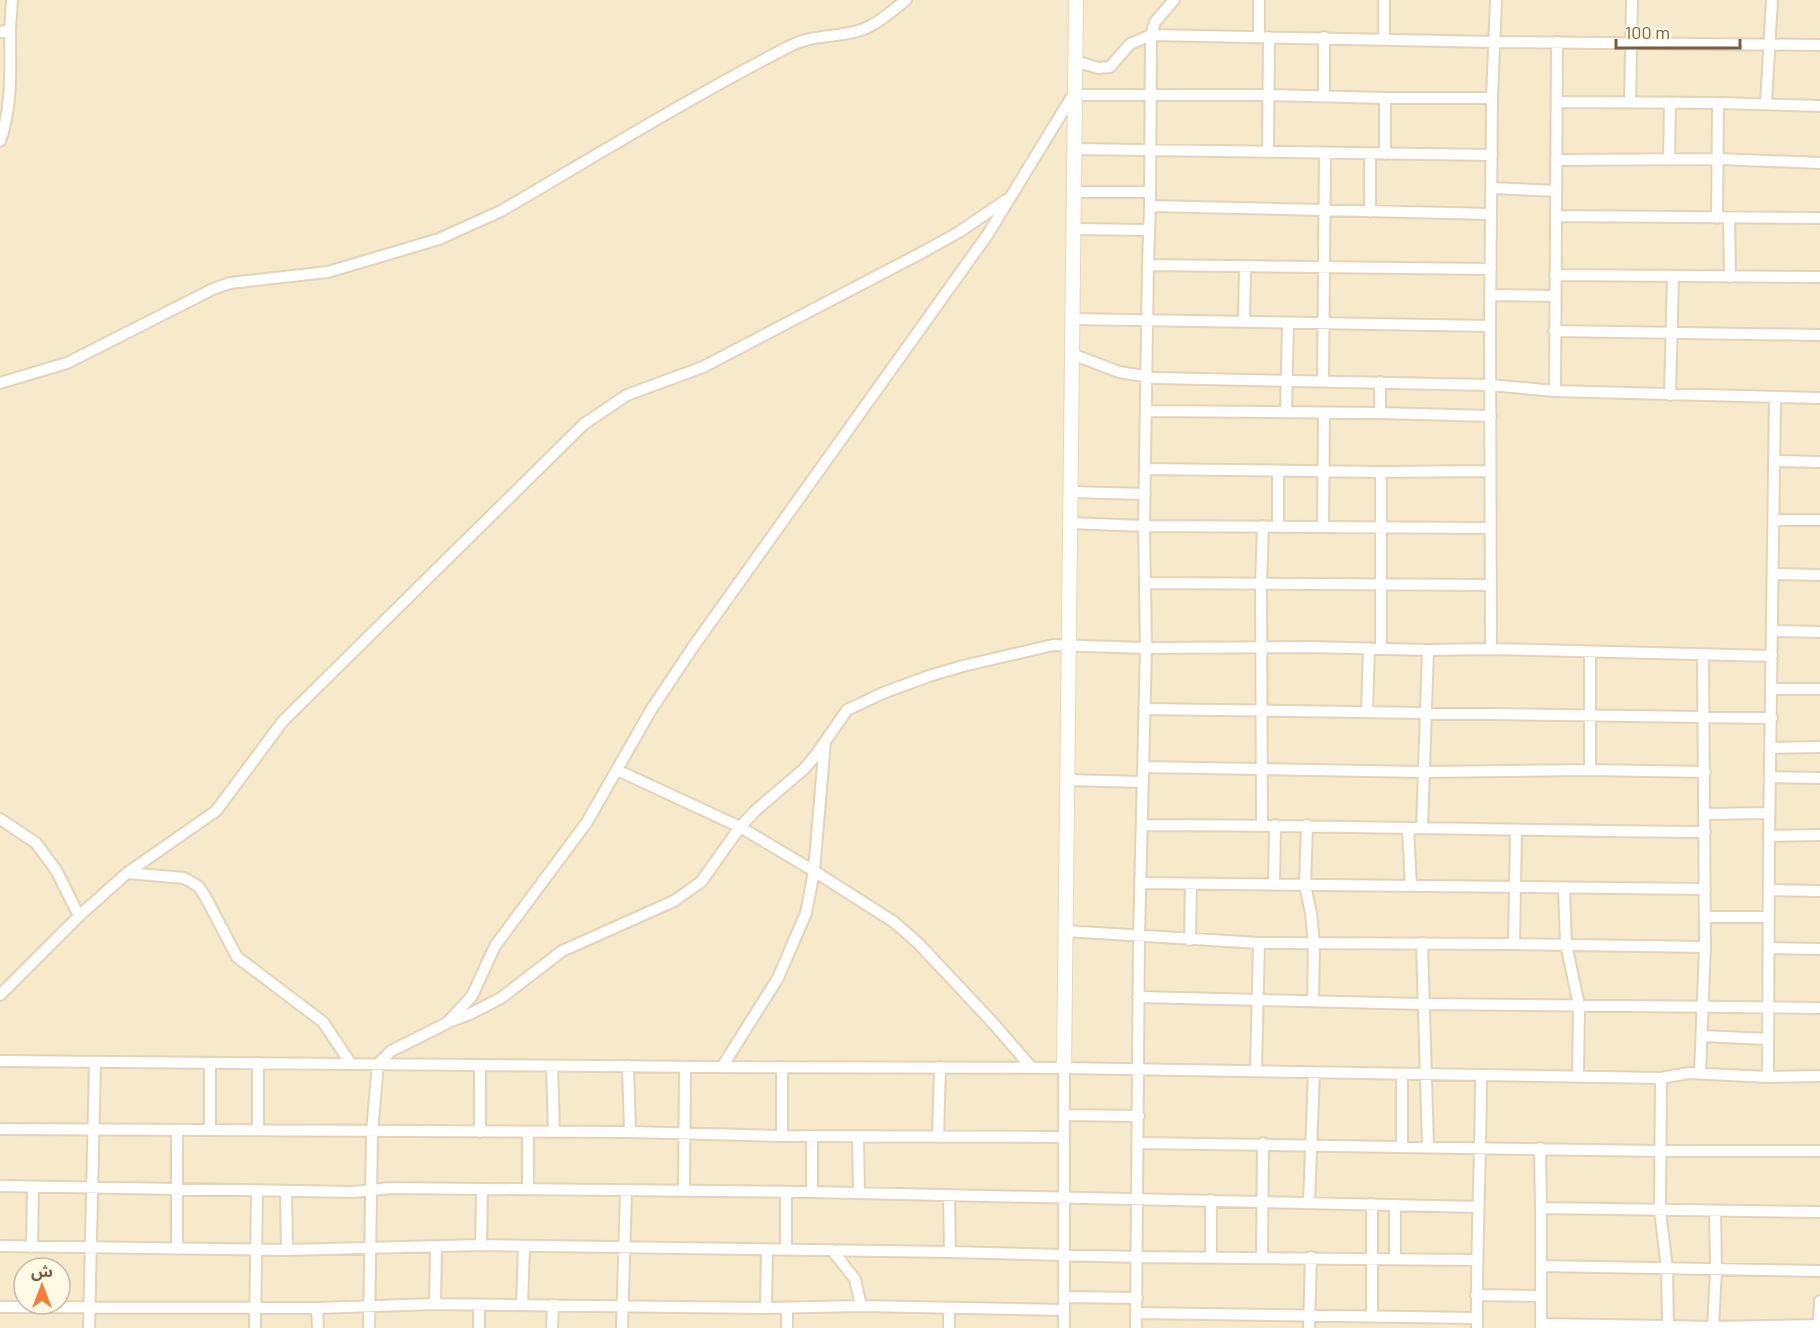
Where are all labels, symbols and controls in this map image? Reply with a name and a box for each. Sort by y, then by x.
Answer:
scale bar [1616,12,1740,50]
text: 100 m [1625,21,1670,43]
north arrow [12,1256,72,1316]
text: ش [31,1261,53,1281]

